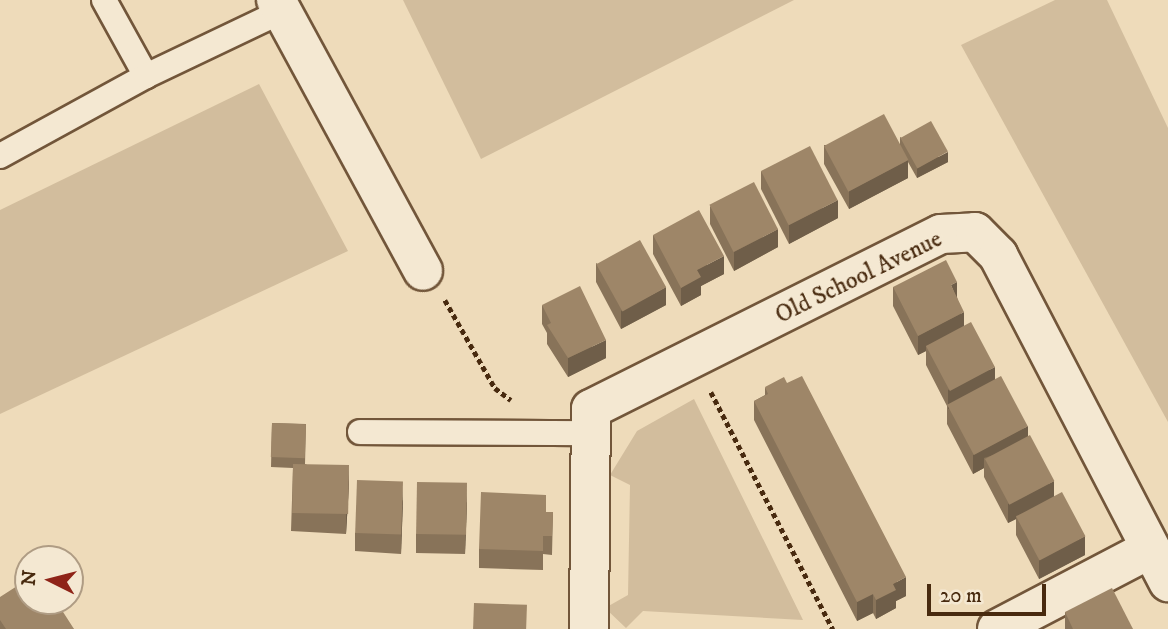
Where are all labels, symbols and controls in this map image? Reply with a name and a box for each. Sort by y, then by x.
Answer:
street label: Old School Avenue [771,225,947,331]
north arrow [14,545,84,615]
text: N [17,569,42,587]
scale bar [930,570,1049,614]
text: 20 m [940,583,982,609]

